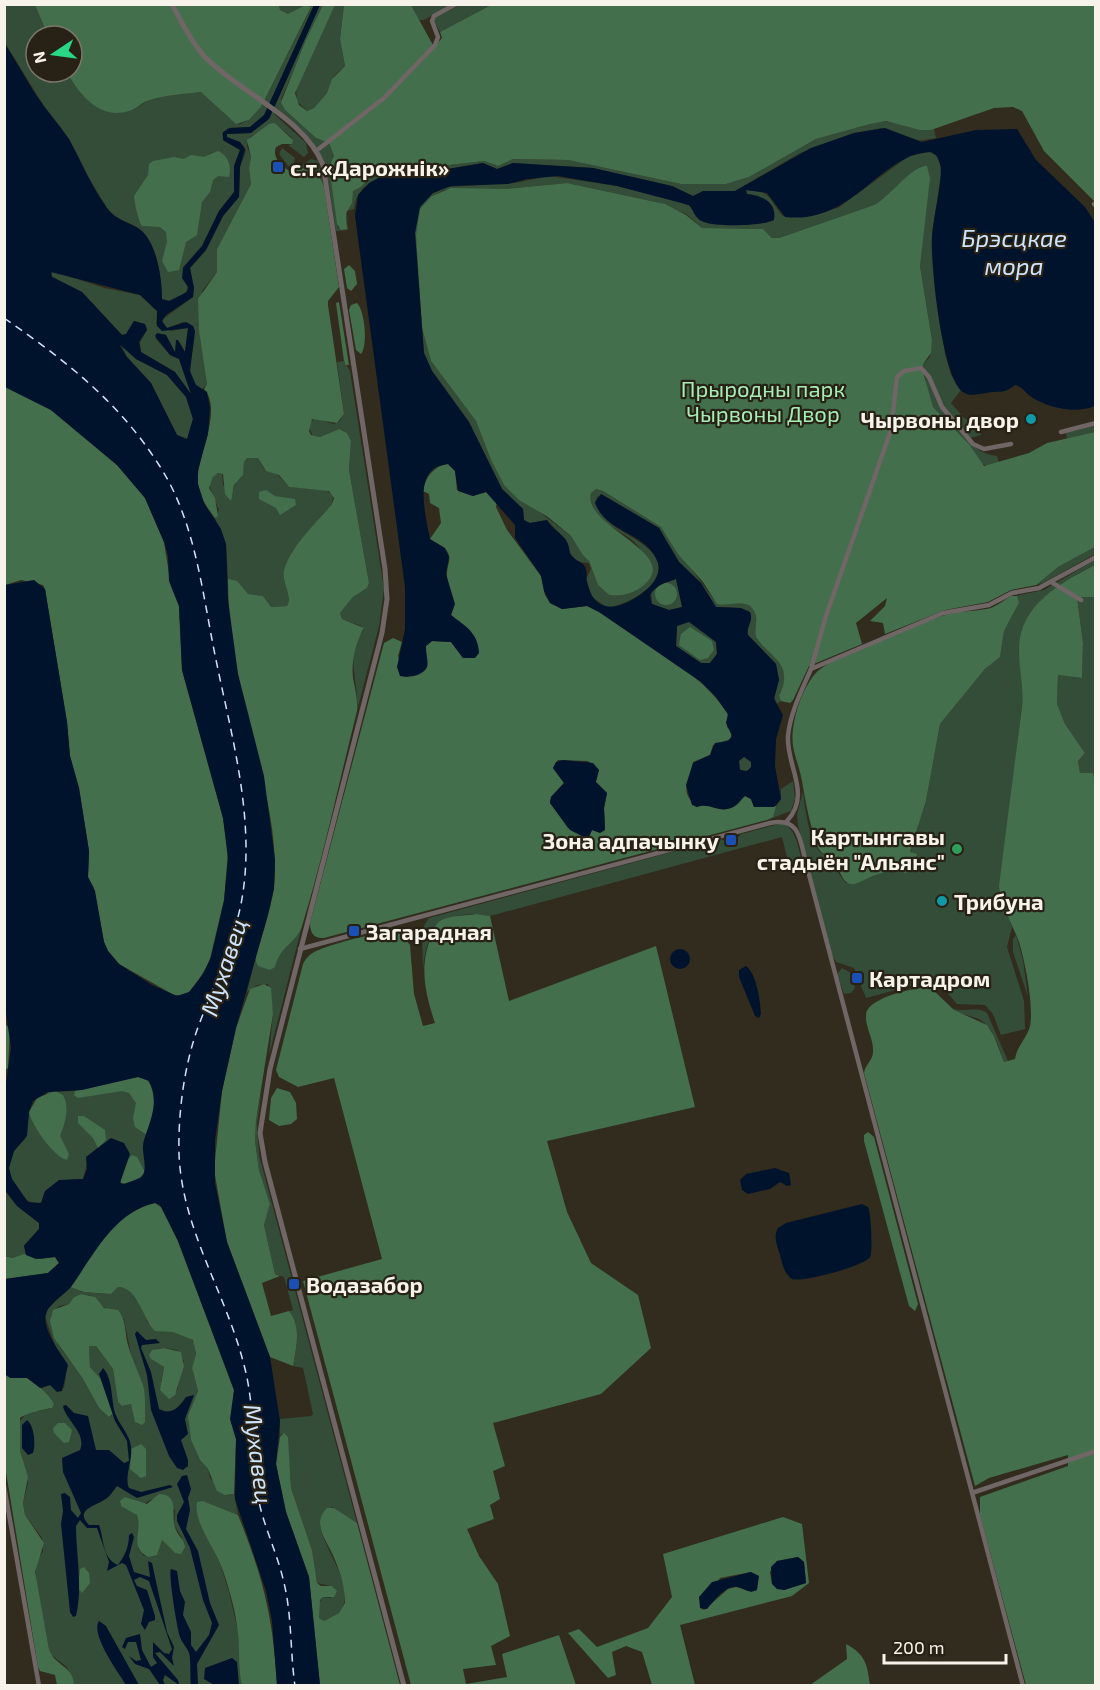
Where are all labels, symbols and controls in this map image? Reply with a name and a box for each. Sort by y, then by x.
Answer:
north arrow [24,24,84,84]
text: N [28,50,49,65]
place label: с.т.«Дарожнік» [290,154,449,180]
marker: с.т.«Дарожнік» [271,160,285,174]
water label: Брэсцкае мора [961,223,1067,280]
park label: Прыродны парк Чырвоны Двор [681,375,845,426]
place label: Чырвоны двор [860,406,1019,432]
marker: Чырвоны двор [1024,412,1038,426]
place label: Картынгавы стадыён "Альянс" [757,823,945,874]
place label: Зона адпачынку [543,827,720,853]
marker: Зона адпачынку [724,833,738,847]
marker: Картынгавы стадыён "Альянс" [950,842,964,856]
place label: Трибуна [954,888,1044,914]
marker: Трибуна [935,894,949,908]
water label: Мухавец [194,915,252,1019]
place label: Загарадная [366,918,492,944]
marker: Загарадная [347,924,361,938]
place label: Картадром [869,965,990,991]
marker: Картадром [850,971,864,985]
place label: Водазабор [306,1271,423,1297]
marker: Водазабор [287,1277,301,1291]
water label: Мухавец [238,1402,280,1506]
scale bar [884,1627,1006,1665]
text: 200 m [893,1636,945,1658]

